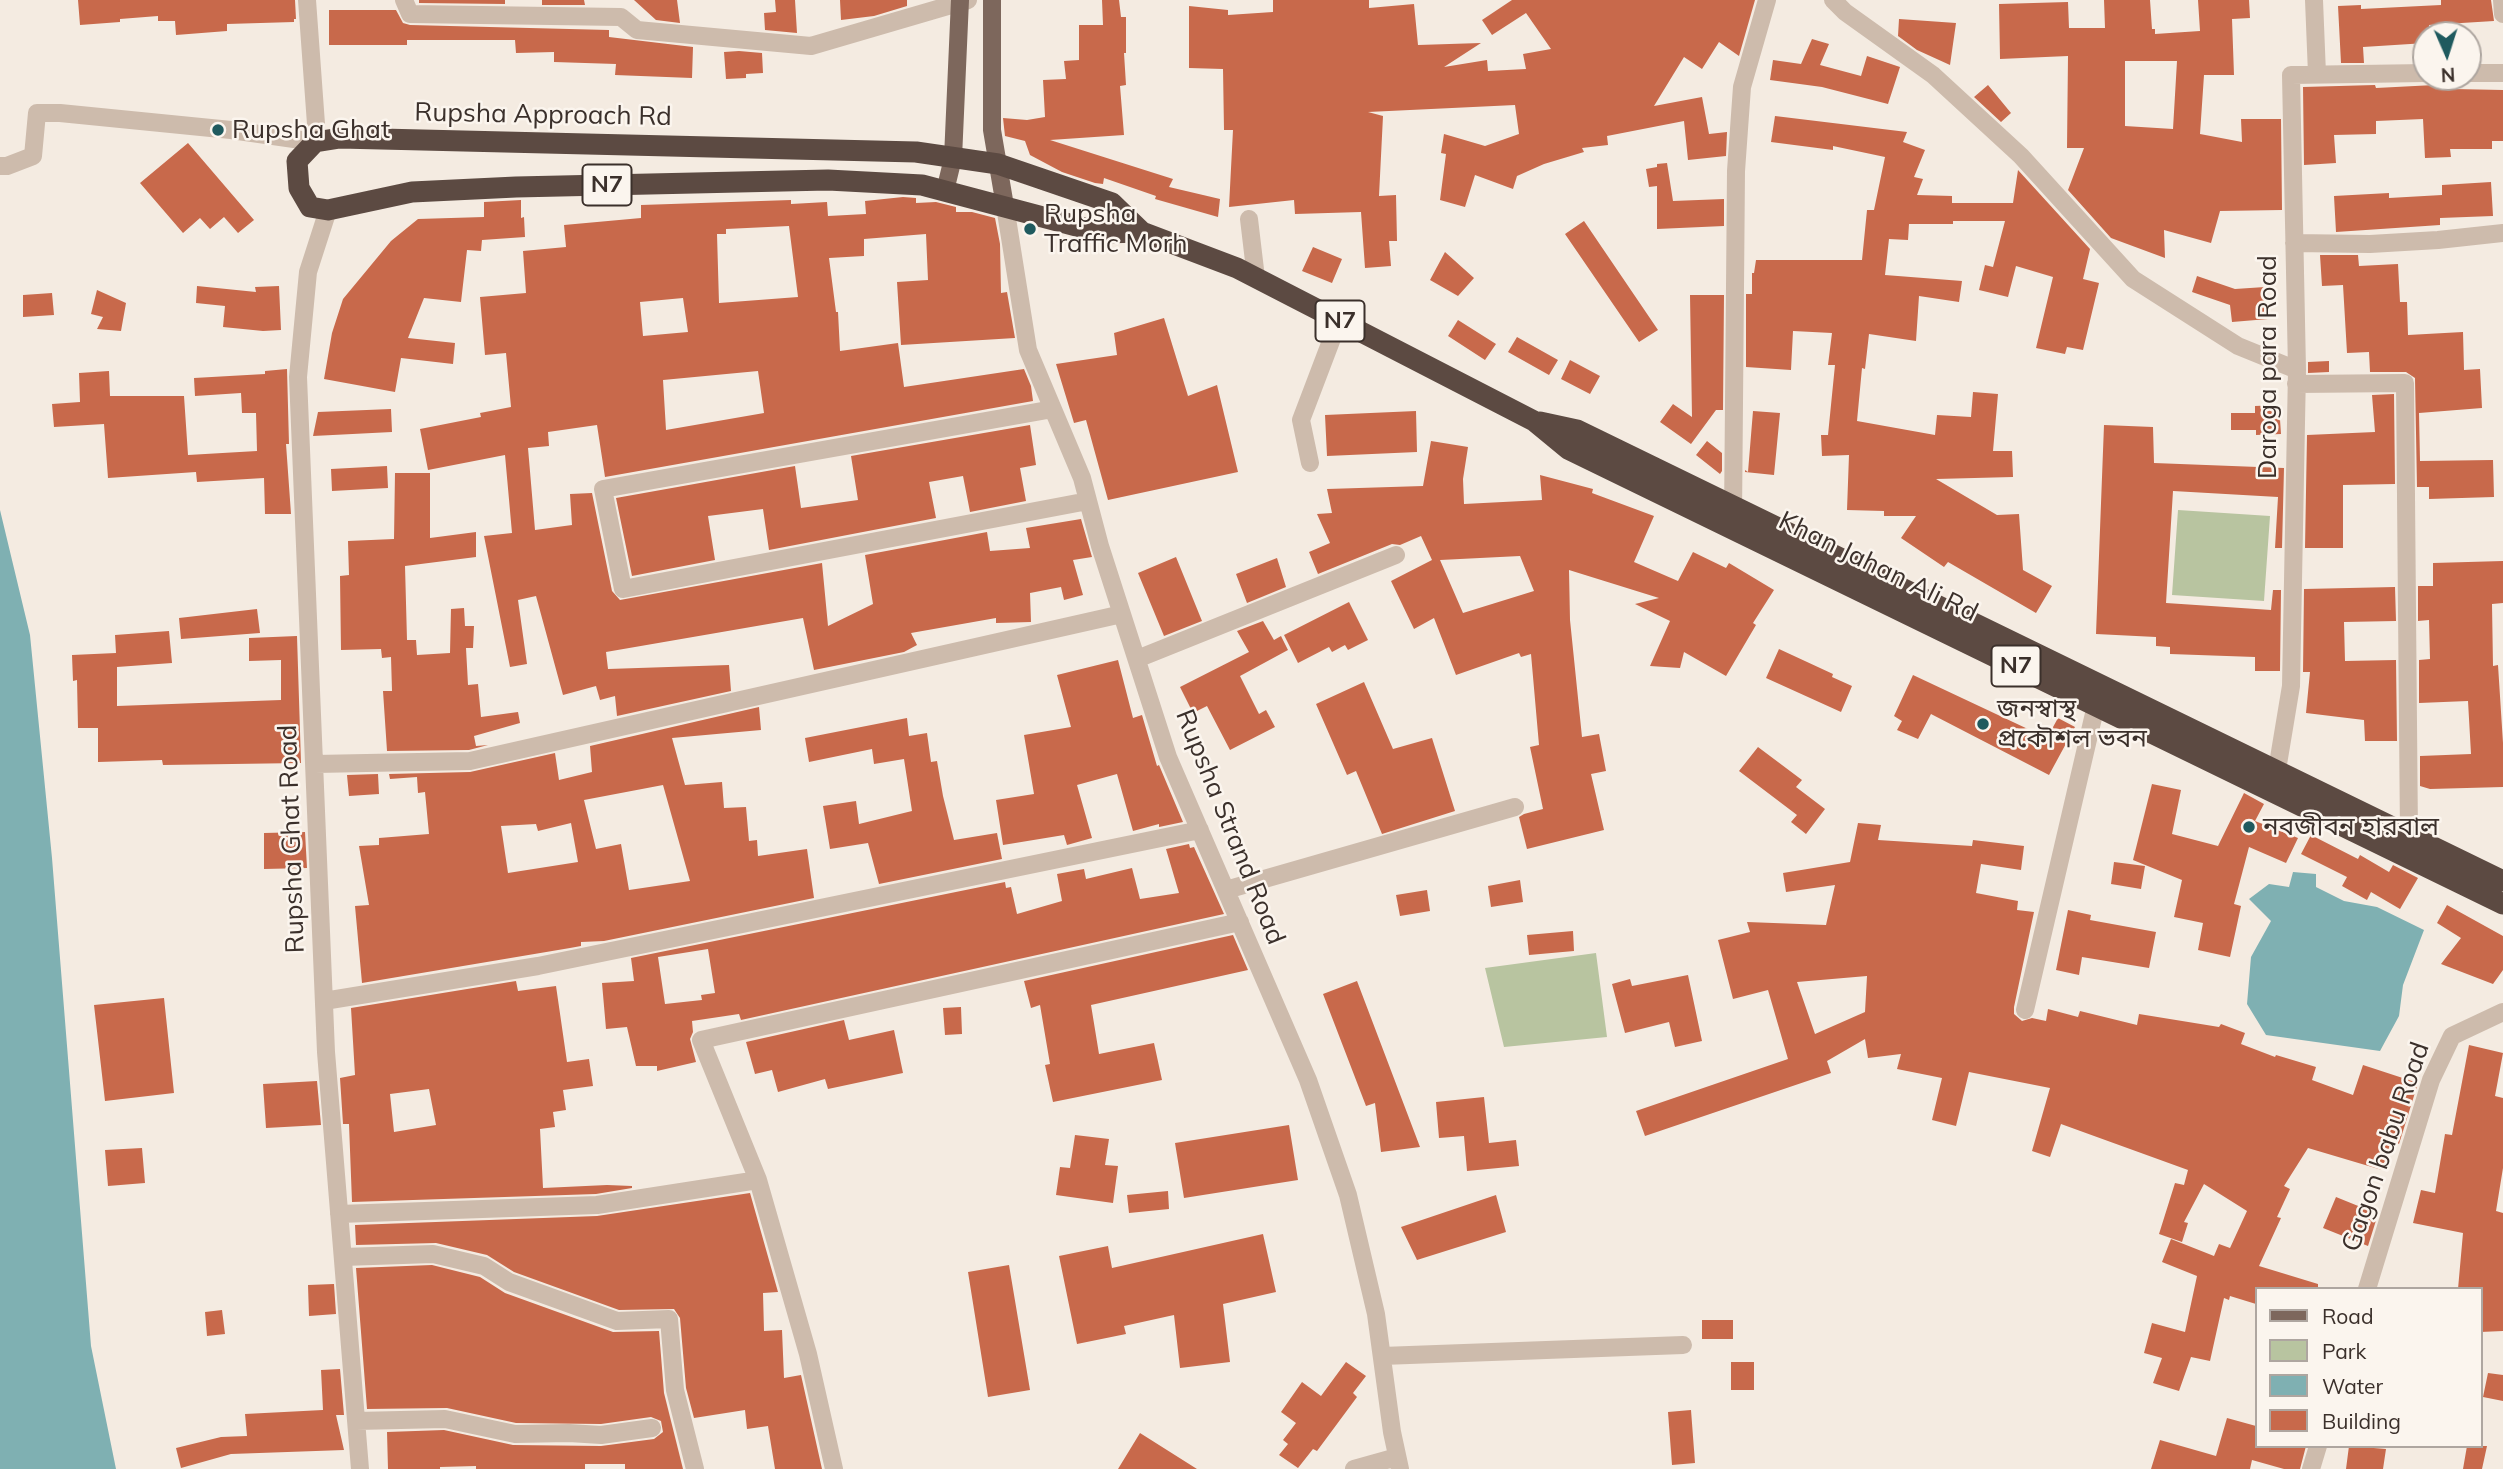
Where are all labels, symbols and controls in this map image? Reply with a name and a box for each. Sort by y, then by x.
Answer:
north arrow [2412,21,2482,91]
text: N [2440,63,2456,87]
street label: Rupsha Approach Rd [414,97,672,133]
place label: Rupsha Ghat [232,114,390,146]
marker: Rupsha Ghat [210,122,226,138]
road number: N7 [582,164,632,205]
place label: Rupsha Traffic Morh [1044,198,1187,260]
marker: Rupsha Traffic Morh [1022,221,1038,237]
street label: Daroga para Road [2252,255,2284,479]
road number: N7 [1316,300,1364,342]
street label: Khan Jahan Ali Rd [1773,505,1983,629]
road number: N7 [1992,646,2040,686]
place label: জনস্বাস্থ প্রকৌশল ভবন [1997,693,2147,754]
street label: Rupsha Strand Road [1169,705,1291,949]
marker: জনস্বাস্থ প্রকৌশল ভবন [1975,716,1991,732]
street label: Rupsha Ghat Road [272,724,312,954]
place label: নবজীবন হারবাল [2263,811,2439,843]
marker: নবজীবন হারবাল [2241,819,2257,835]
street label: Gagon babu Road [2336,1038,2436,1256]
legend [2254,1287,2482,1448]
text: Road [2322,1303,2373,1329]
text: Park [2322,1338,2366,1364]
text: Water [2322,1373,2383,1399]
text: Building [2322,1408,2401,1434]

